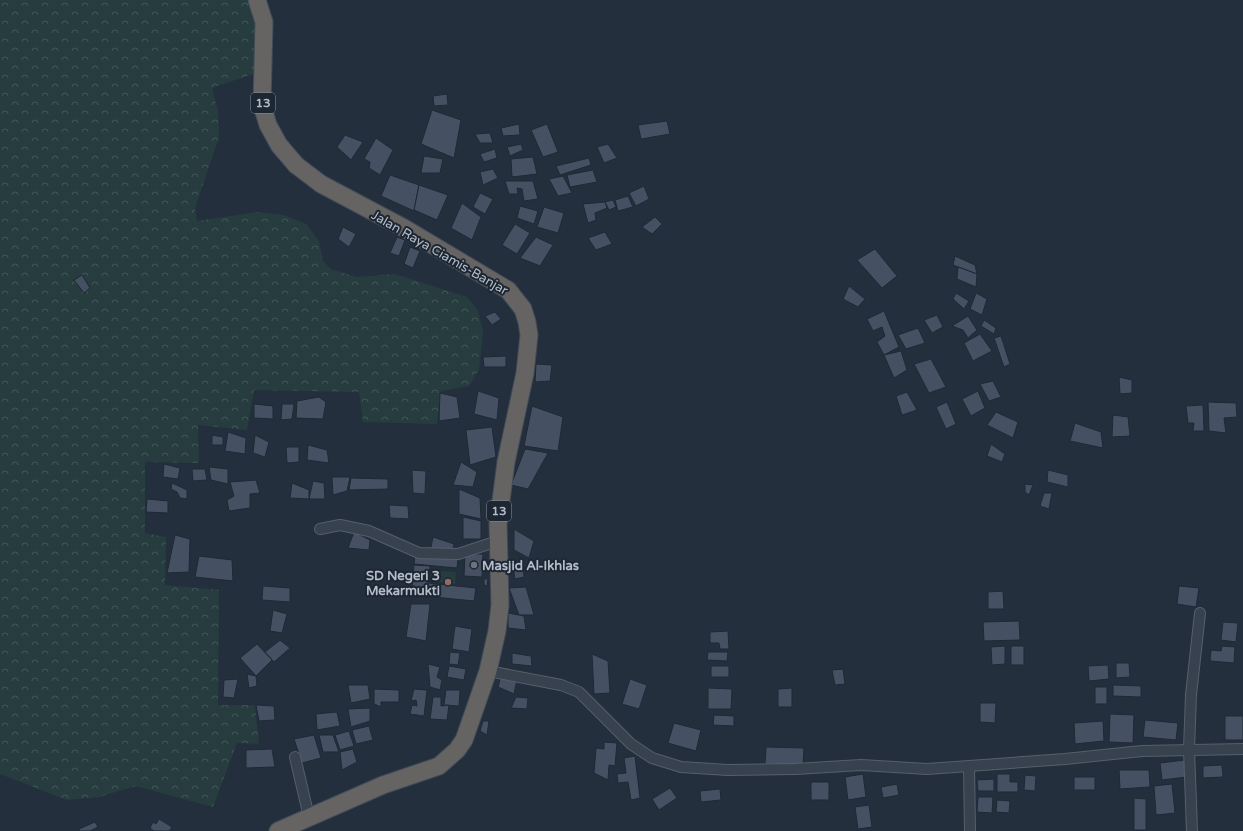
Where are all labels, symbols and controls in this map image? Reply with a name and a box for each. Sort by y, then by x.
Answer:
road number: 13 [251,93,275,113]
street label: Jalan Raya Ciamis-Banjar [368,207,511,299]
road number: 13 [487,501,511,521]
place label: Masjid Al-Ikhlas [482,558,579,574]
marker: Masjid Al-Ikhlas [469,560,479,570]
place label: SD Negeri 3 Mekarmukti [366,568,440,599]
marker: SD Negeri 3 Mekarmukti [443,577,453,587]

